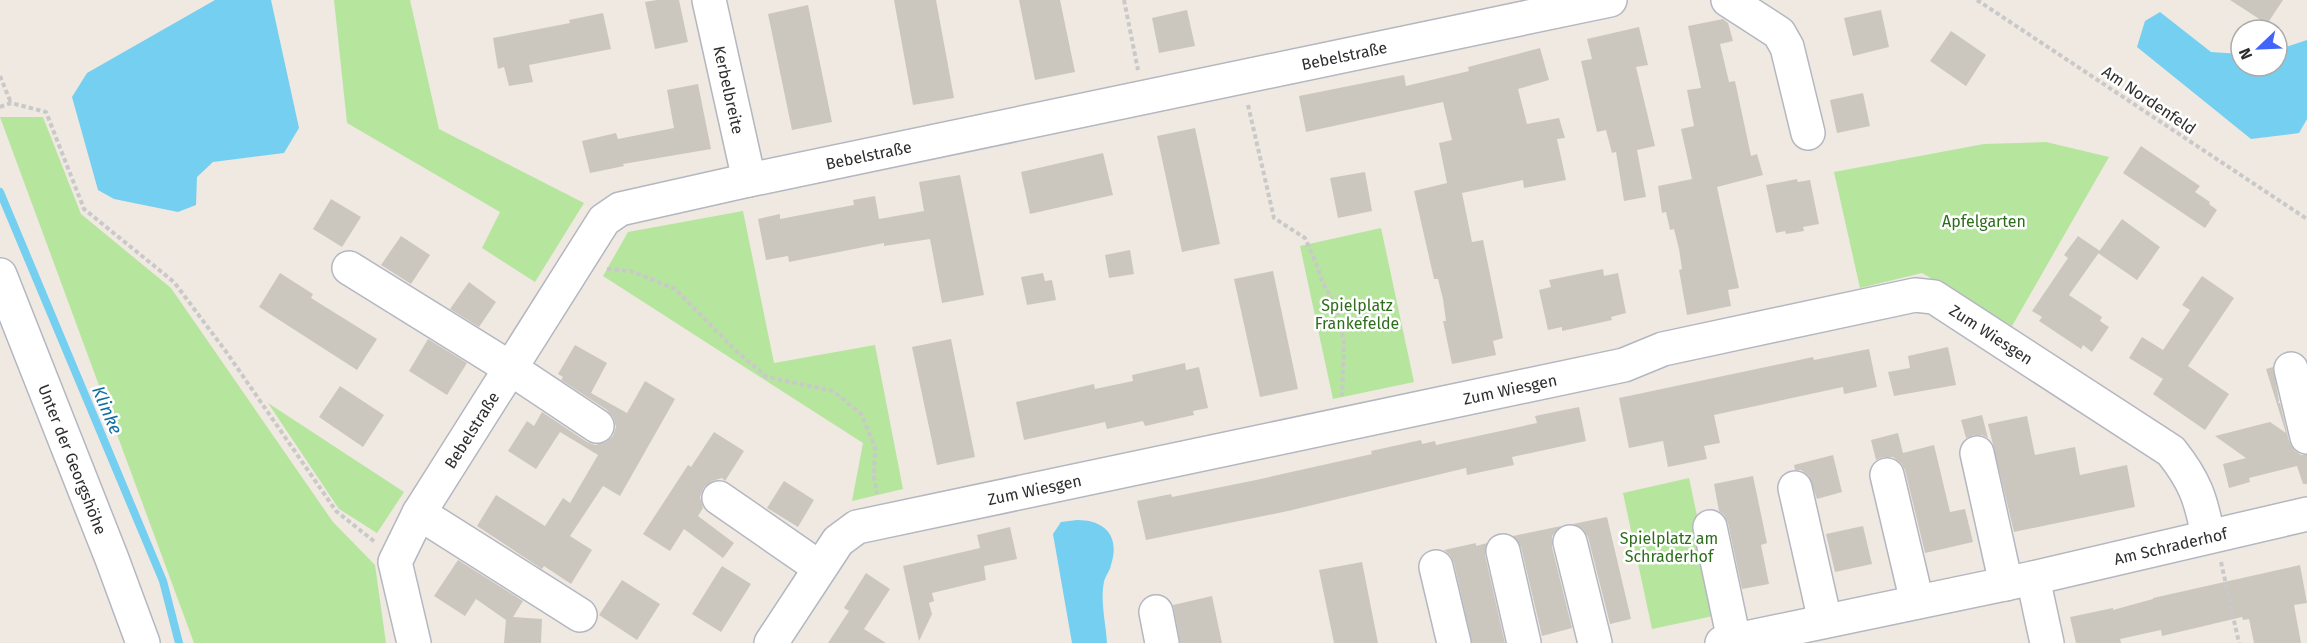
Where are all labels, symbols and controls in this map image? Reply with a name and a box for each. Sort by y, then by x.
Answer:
north arrow [2229,18,2289,78]
street label: Bebelstraße [1300,37,1389,74]
street label: Kerbelbreite [710,44,748,136]
text: N [2235,45,2256,62]
street label: Am Nordenfeld [2099,62,2199,138]
street label: Bebelstraße [824,137,913,173]
park label: Apfelgarten [1942,212,2026,231]
park label: Spielplatz Frankefelde [1315,296,1399,333]
street label: Zum Wiesgen [1946,300,2037,368]
street label: Zum Wiesgen [1461,370,1559,408]
street label: Unter der Georgshöhe [34,381,111,537]
water label: Klinke [87,383,127,437]
street label: Bebelstraße [440,388,503,472]
street label: Zum Wiesgen [986,470,1083,509]
street label: Am Schraderhof [2112,523,2231,568]
park label: Spielplatz am Schraderhof [1620,529,1718,566]

